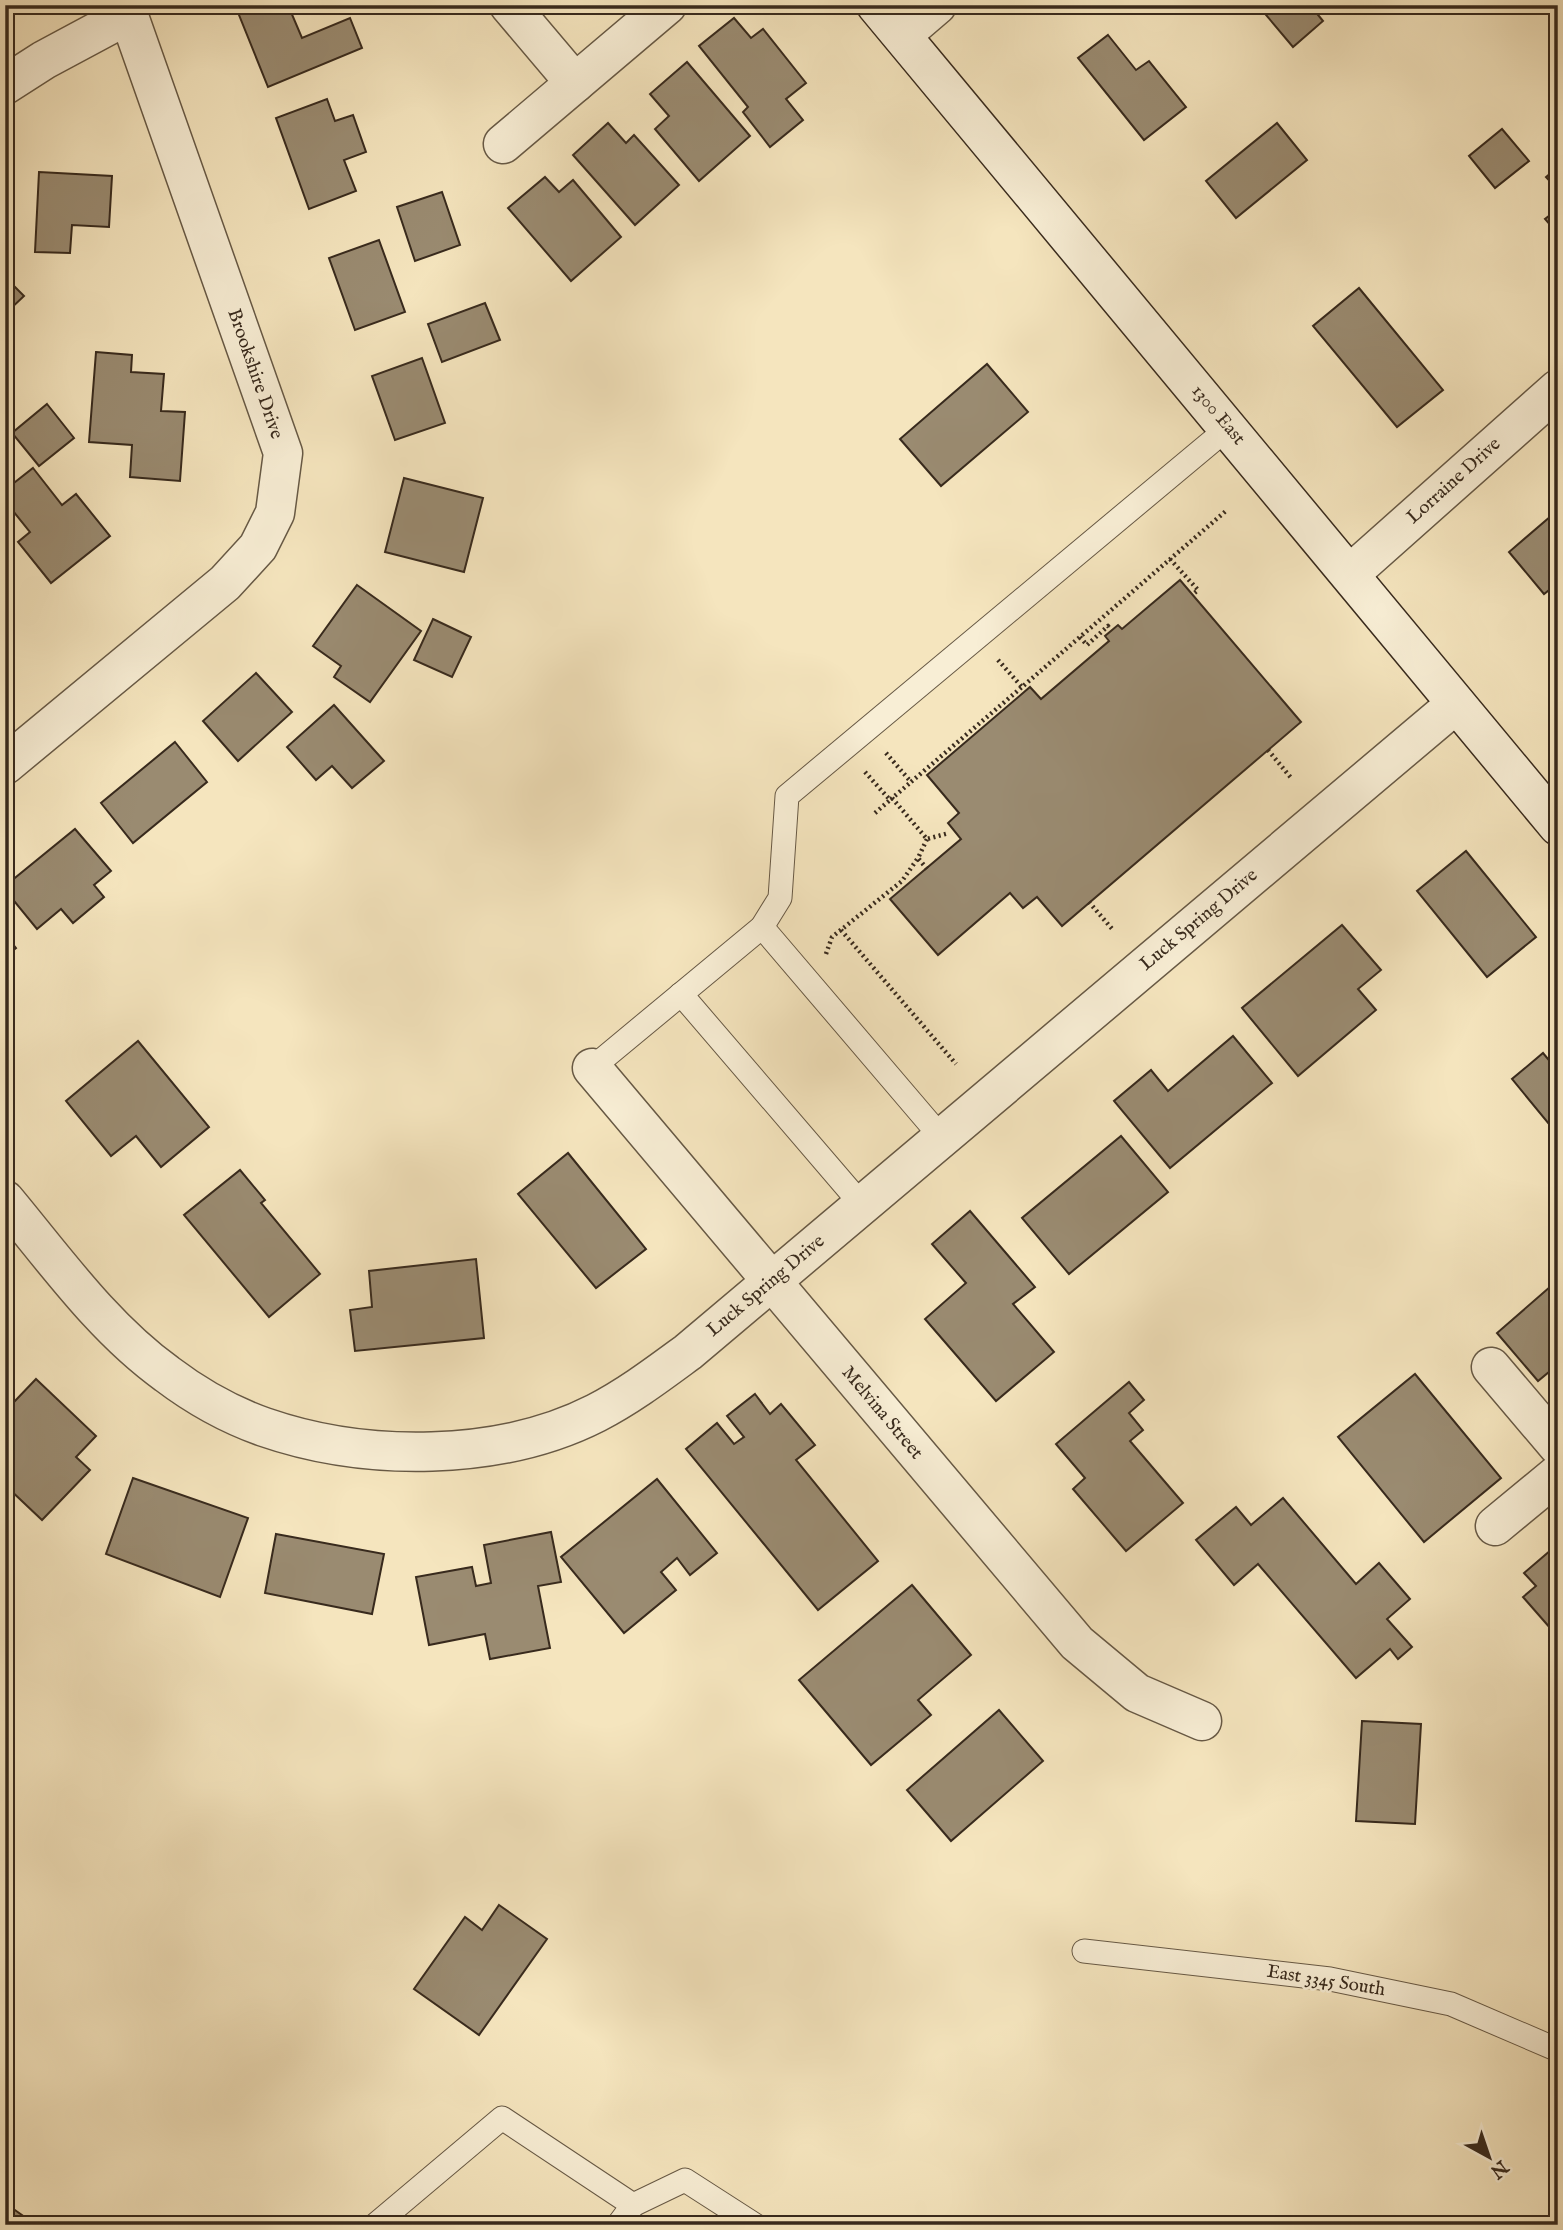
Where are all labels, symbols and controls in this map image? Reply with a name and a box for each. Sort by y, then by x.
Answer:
street label: Brookshire Drive [221,306,289,443]
street label: 1300 East [1186,380,1250,450]
street label: Lorraine Drive [1402,432,1506,530]
street label: Luck Spring Drive [1135,863,1263,976]
street label: Luck Spring Drive [702,1229,830,1342]
street label: Melvina Street [836,1361,928,1465]
street label: East 3345 South [1265,1960,1387,2002]
north arrow [1454,2122,1524,2192]
text: N [1484,2153,1513,2183]

